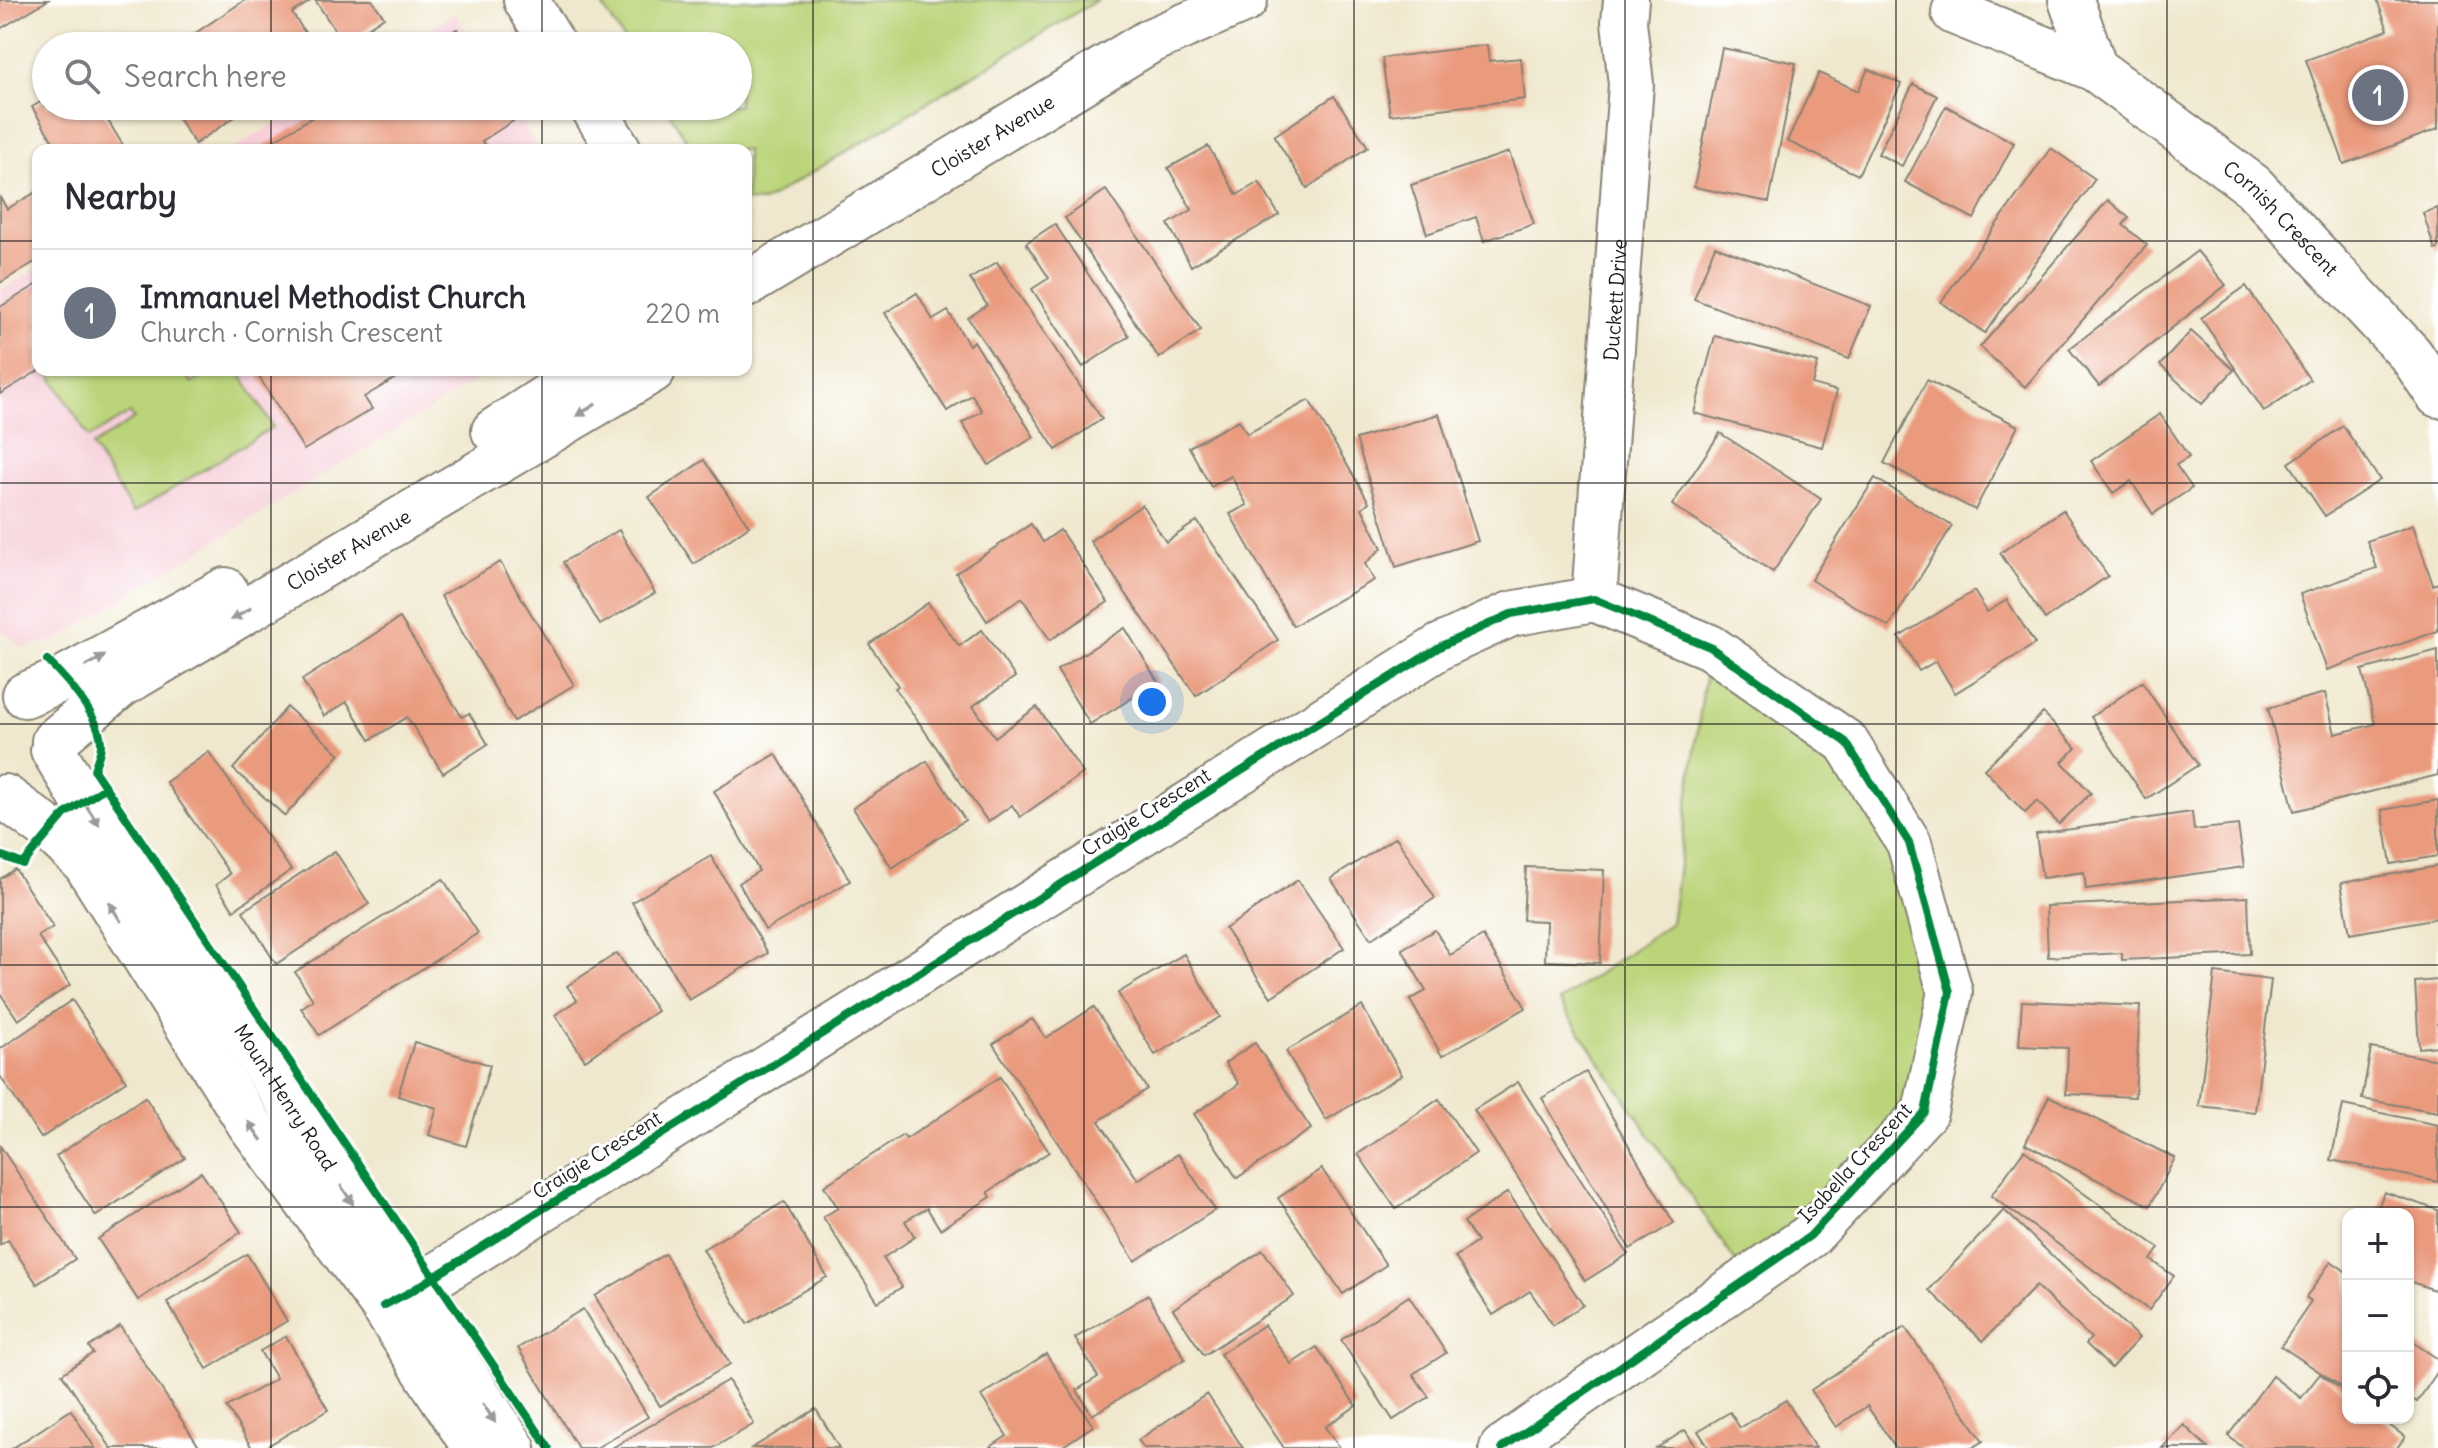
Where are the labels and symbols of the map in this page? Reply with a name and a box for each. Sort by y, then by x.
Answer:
pin: 1 [2352,65,2404,125]
street label: Cloister Avenue [926,89,1059,183]
street label: Cornish Crescent [2218,155,2344,281]
street label: Duckett Drive [1598,238,1632,362]
one-way arrow [574,403,597,417]
street label: Cloister Avenue [282,503,415,596]
one-way arrow [230,606,252,620]
one-way arrow [84,654,107,668]
your location [1132,682,1172,722]
street label: Craigie Crescent [1077,762,1215,861]
one-way arrow [86,806,101,827]
one-way arrow [108,901,123,922]
street label: Mount Henry Road [229,1019,343,1175]
street label: Isabella Crescent [1792,1097,1917,1228]
street label: Craigie Crescent [528,1105,666,1204]
one-way arrow [248,1120,263,1141]
one-way arrow [340,1184,354,1206]
one-way arrow [482,1402,496,1424]

